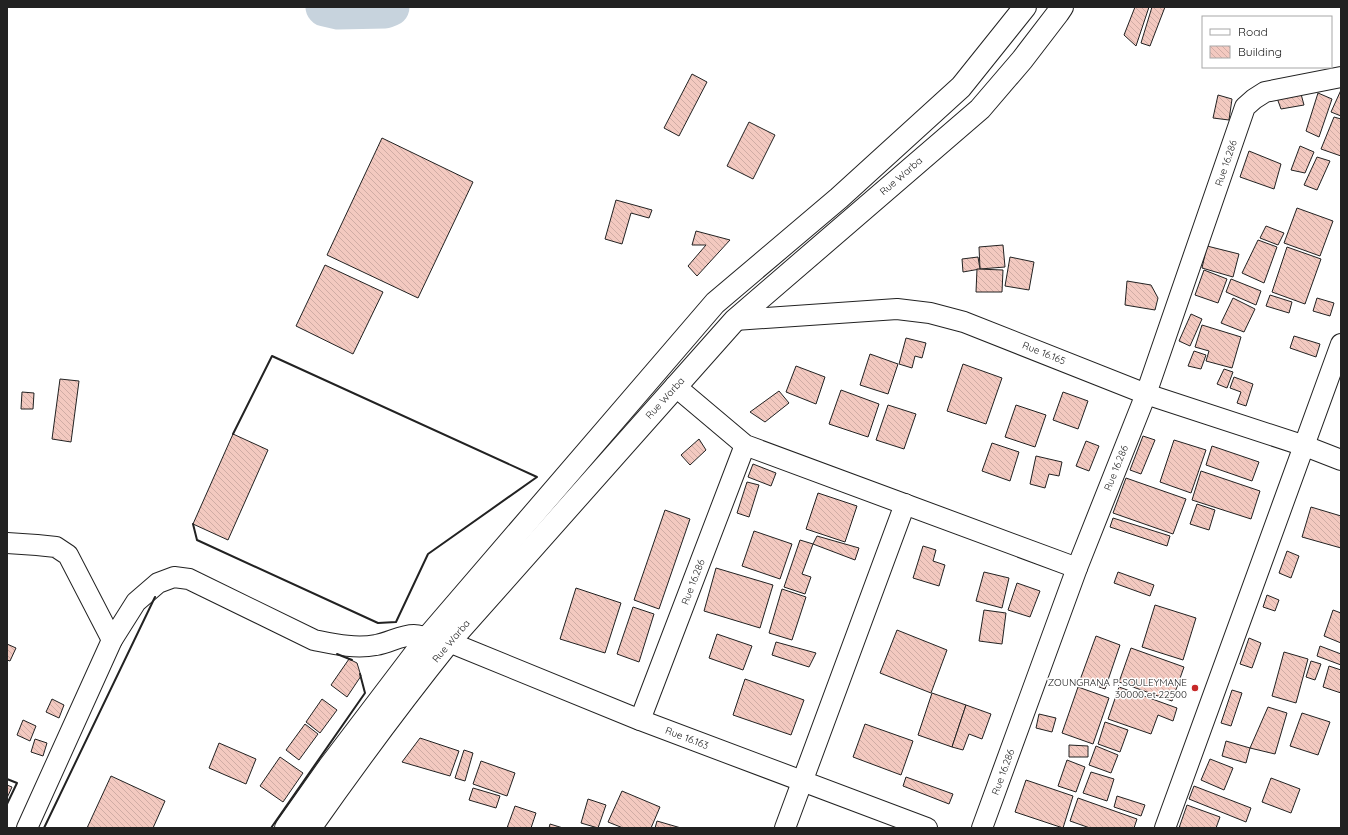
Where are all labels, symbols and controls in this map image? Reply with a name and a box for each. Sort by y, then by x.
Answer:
legend [1202,16,1332,68]
text: Road [1238,24,1268,39]
text: Building [1238,44,1282,59]
street label: Rue 16.286 [1212,138,1240,188]
street label: Rue Warba [877,154,925,198]
street label: Rue 16.165 [1020,338,1068,368]
street label: Rue Warba [643,374,687,422]
street label: Rue 16.286 [1101,443,1131,493]
street label: Rue 16.286 [678,557,708,607]
street label: Rue Warba [429,617,473,665]
place label: ZOUNGRANA P. SOULEYMANE 30000 et 22500 [1048,676,1187,701]
marker: ZOUNGRANA P. SOULEYMANE 30000 et 22500 [1190,683,1200,693]
street label: Rue 16.163 [663,724,711,752]
street label: Rue 16.286 [989,747,1018,797]

